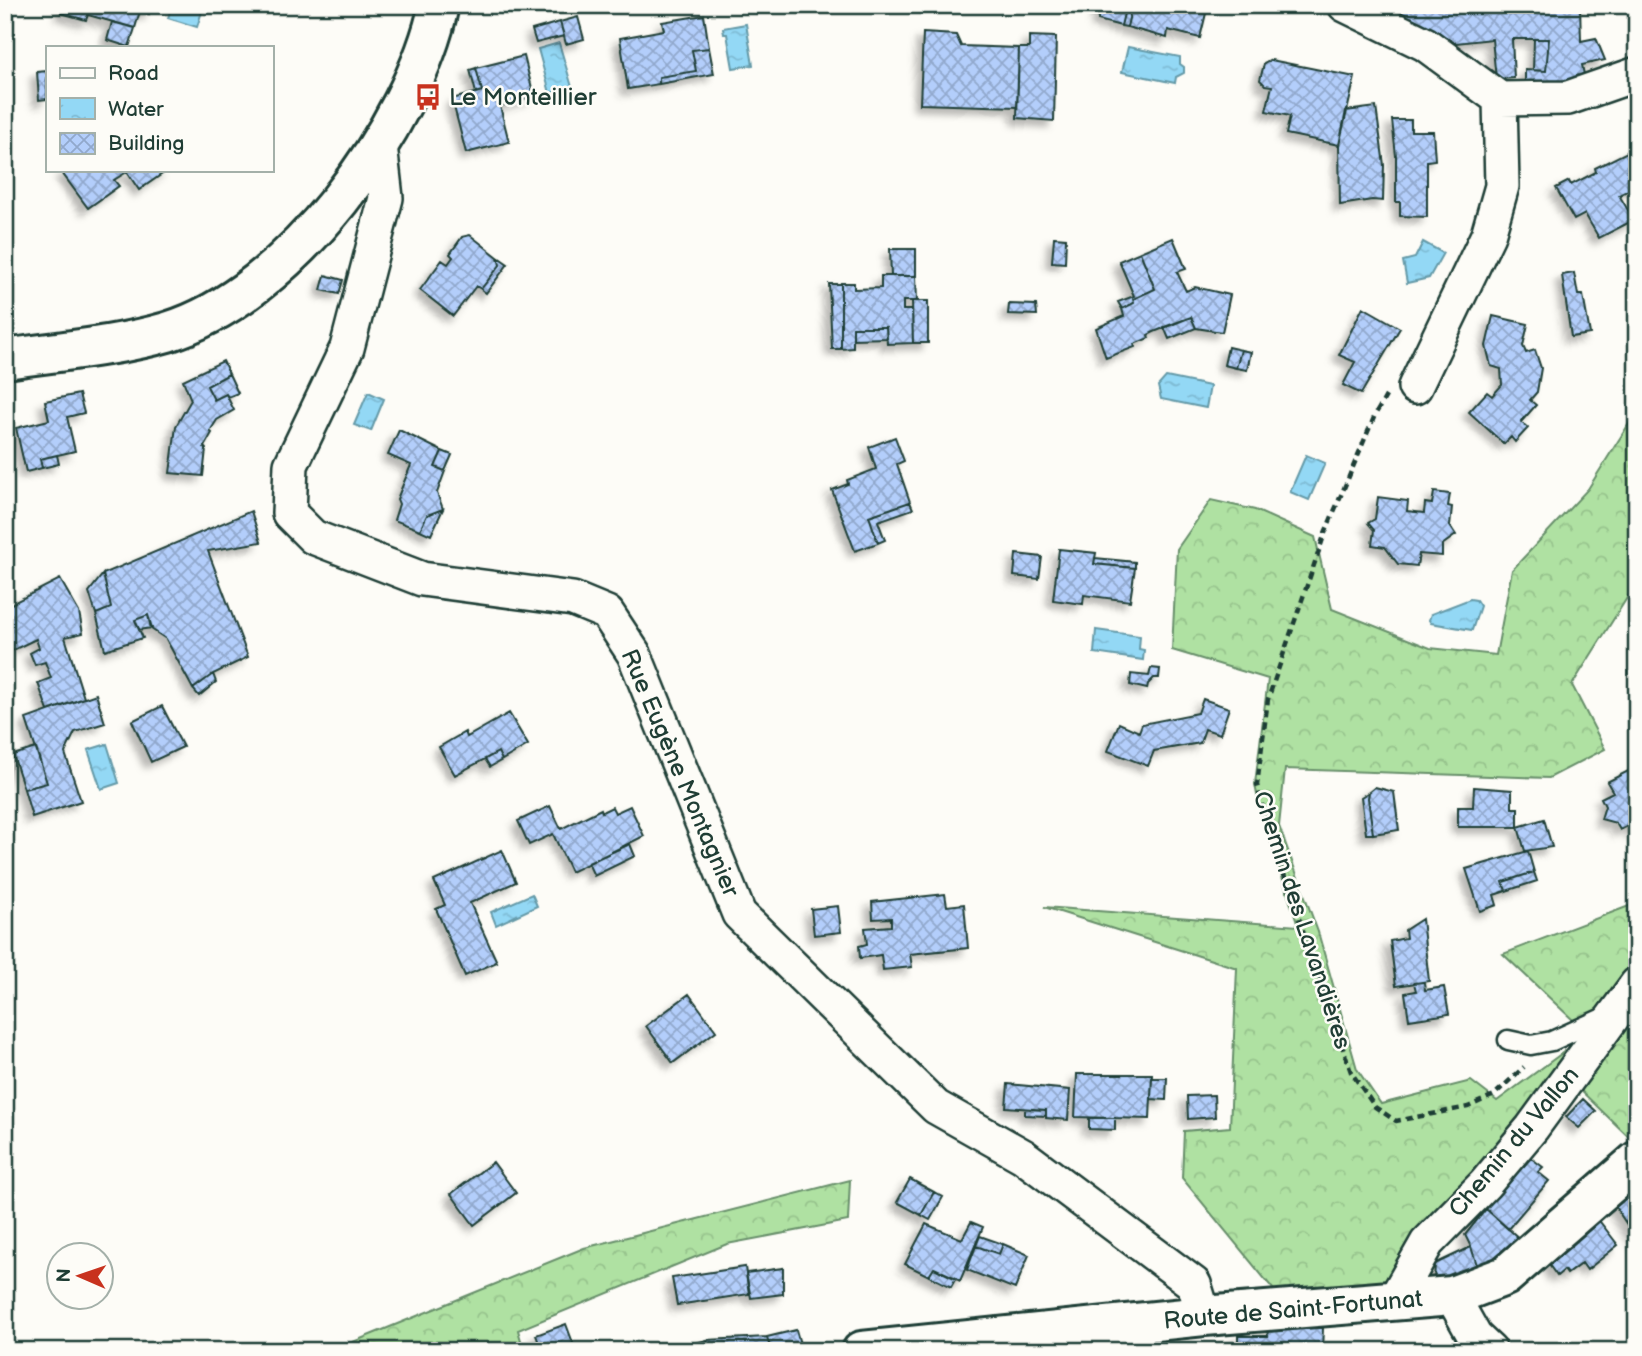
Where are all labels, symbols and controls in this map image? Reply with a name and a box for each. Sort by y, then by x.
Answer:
legend [46,46,273,172]
text: Road [108,61,159,86]
bus stop icon: Le Monteillier [413,82,443,112]
place label: Le Monteillier [449,83,597,112]
text: Water [108,97,164,122]
text: Building [108,131,184,156]
street label: Rue Eugène Montagnier [615,645,745,902]
street label: Chemin des Lavandières [1247,787,1357,1053]
street label: Chemin du Vallon [1443,1061,1585,1223]
north arrow [46,1240,116,1310]
text: N [53,1268,76,1283]
street label: Route de Saint-Fortunat [1162,1284,1424,1336]

